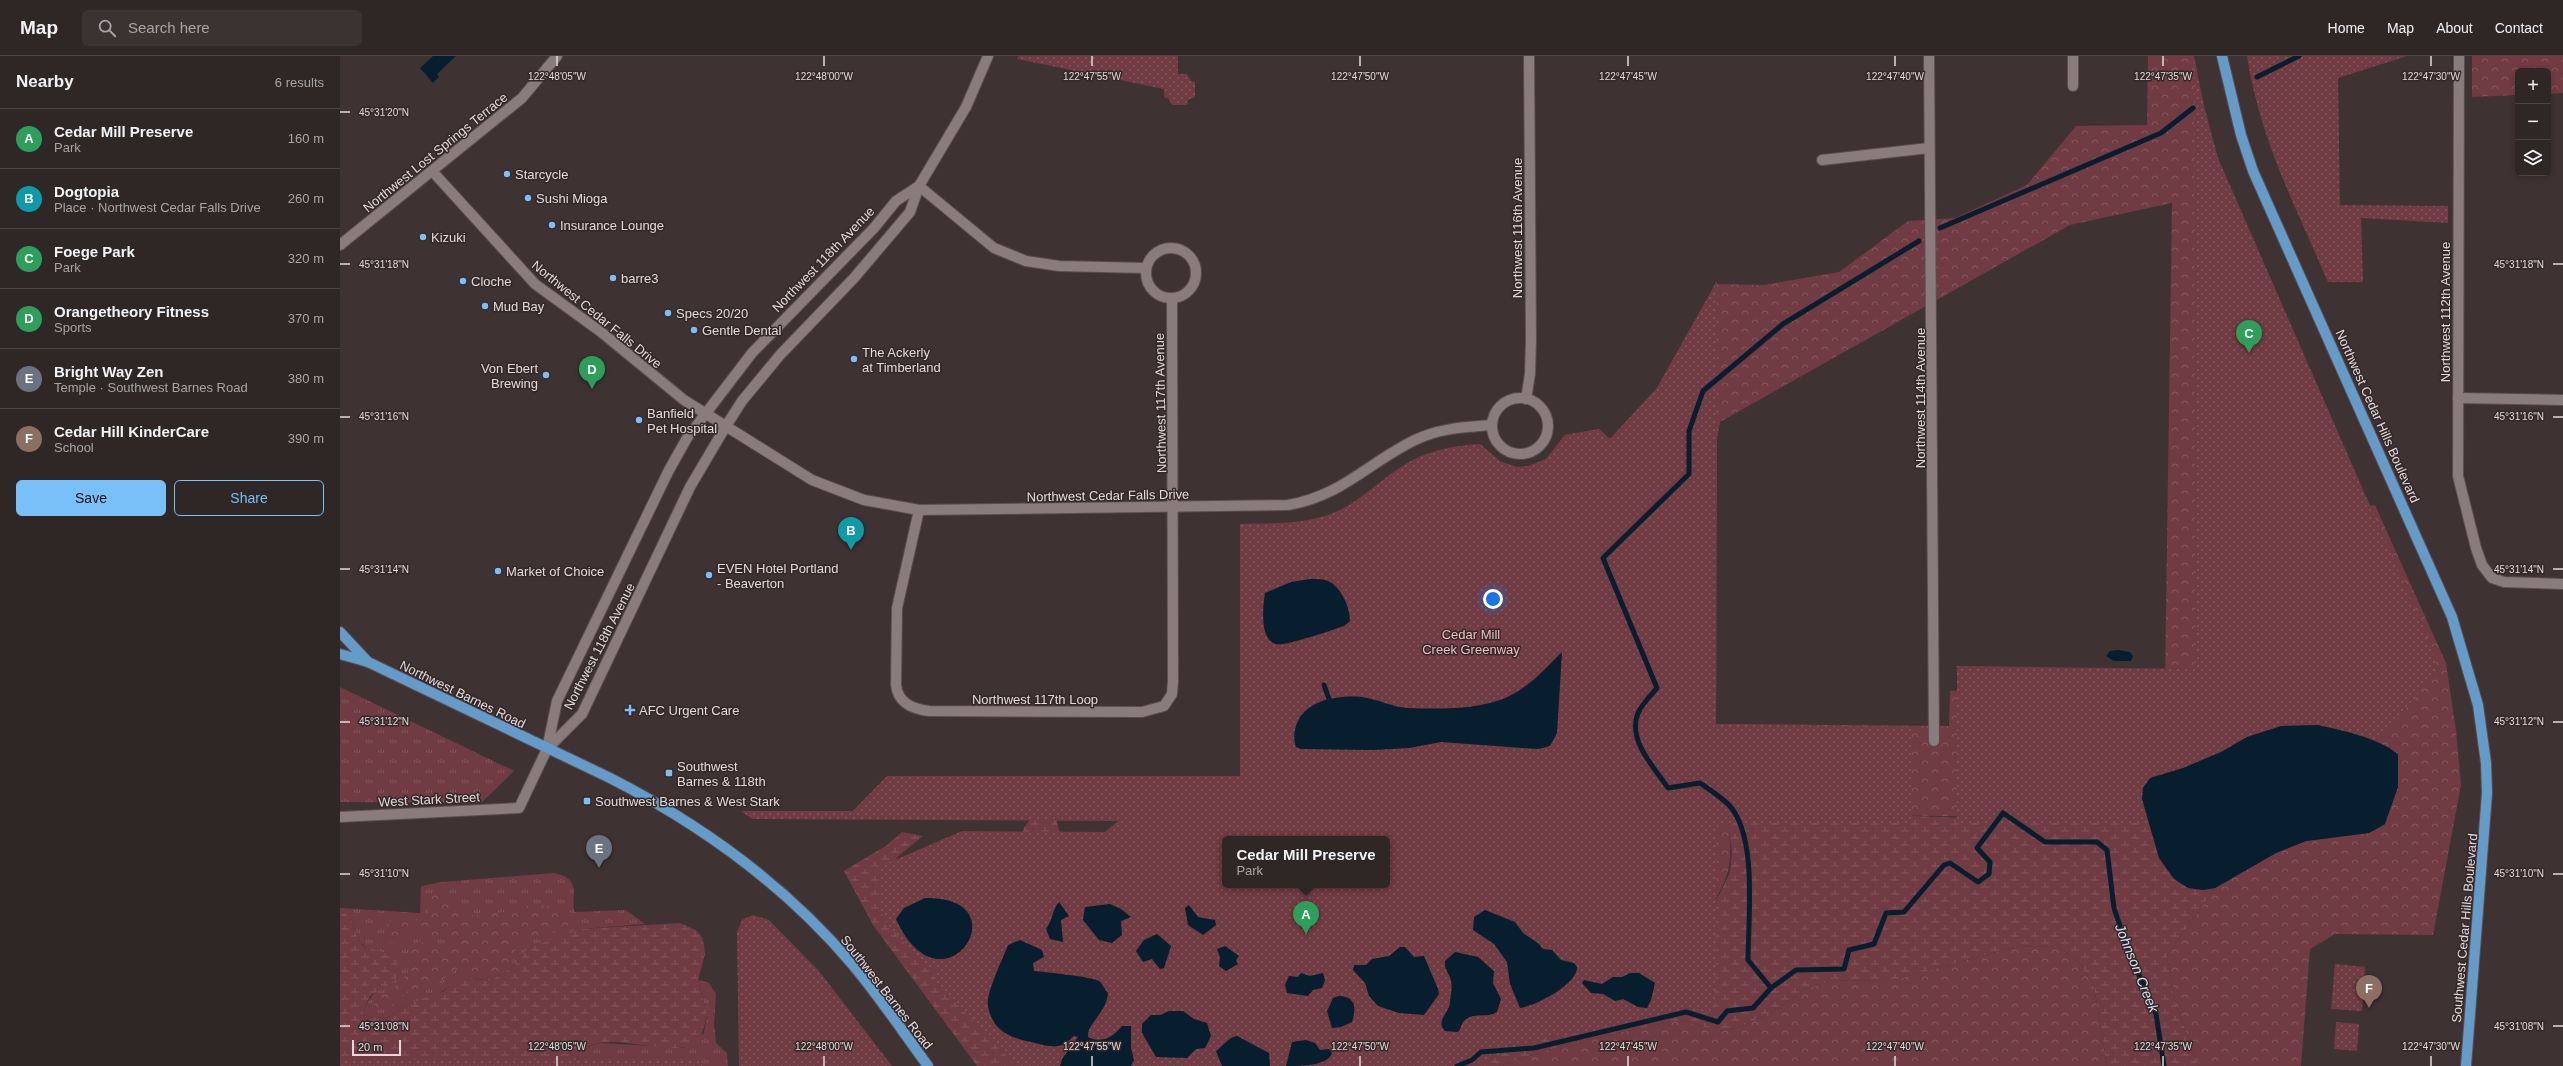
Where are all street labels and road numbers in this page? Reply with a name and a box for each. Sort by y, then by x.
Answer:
street label: Northwest Lost Springs Terrace [360,90,510,215]
street label: Northwest 116th Avenue [1510,158,1525,298]
street label: Northwest 118th Avenue [769,204,878,315]
street label: Northwest 112th Avenue [2438,242,2453,382]
street label: Northwest Cedar Falls Drive [529,257,665,371]
street label: Northwest Cedar Hills Boulevard [2332,327,2423,505]
street label: Northwest 114th Avenue [1913,328,1928,468]
street label: Northwest 117th Avenue [1152,333,1169,473]
street label: Northwest Cedar Falls Drive [1027,487,1189,504]
street label: Northwest 118th Avenue [561,580,638,712]
street label: Northwest Barnes Road [397,657,528,731]
street label: Northwest 117th Loop [972,692,1098,707]
street label: West Stark Street [378,789,481,810]
street label: Southwest Cedar Hills Boulevard [2449,833,2480,1023]
street label: Southwest Barnes Road [838,932,936,1052]

